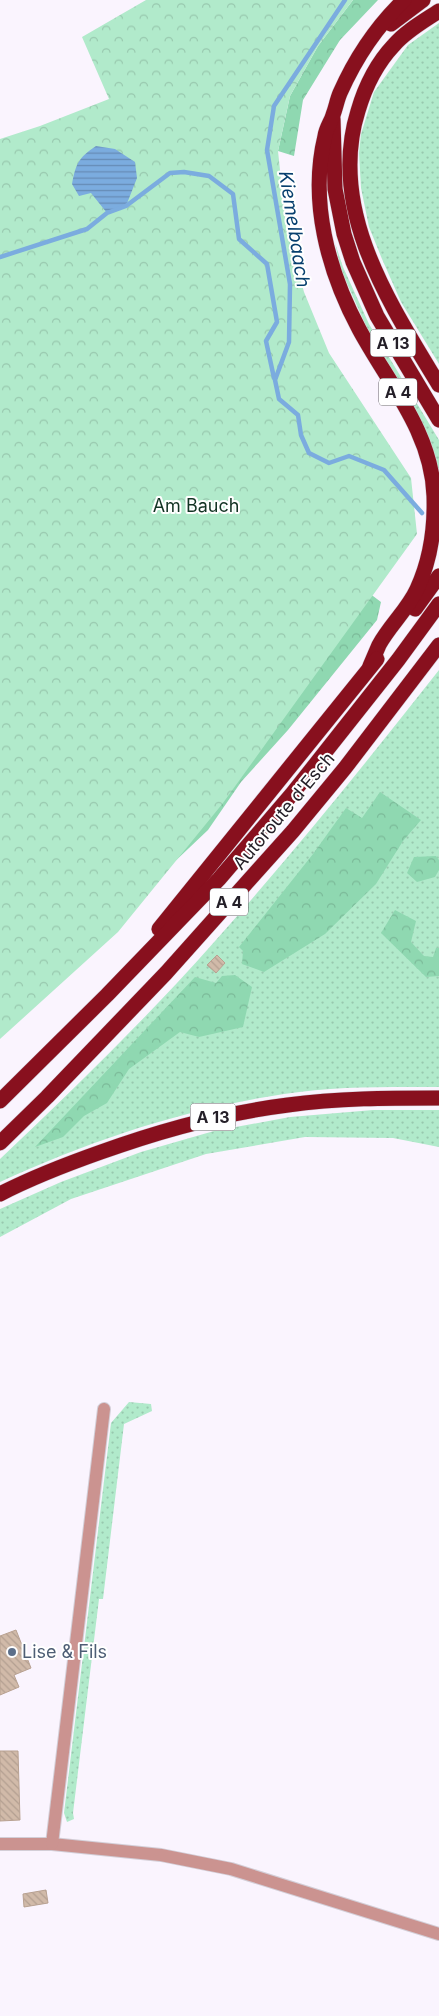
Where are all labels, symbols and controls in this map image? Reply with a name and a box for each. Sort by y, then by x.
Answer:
water label: Kiemelbaach [274,169,315,289]
road number: A 13 [370,329,416,356]
road number: A 4 [379,378,417,406]
park label: Am Bauch [153,495,239,516]
street label: Autoroute d'Esch [229,748,339,874]
road number: A 4 [210,889,248,916]
road number: A 13 [190,1104,236,1130]
place label: Lise & Fils [22,1641,107,1662]
marker: Lise & Fils [6,1646,18,1658]

